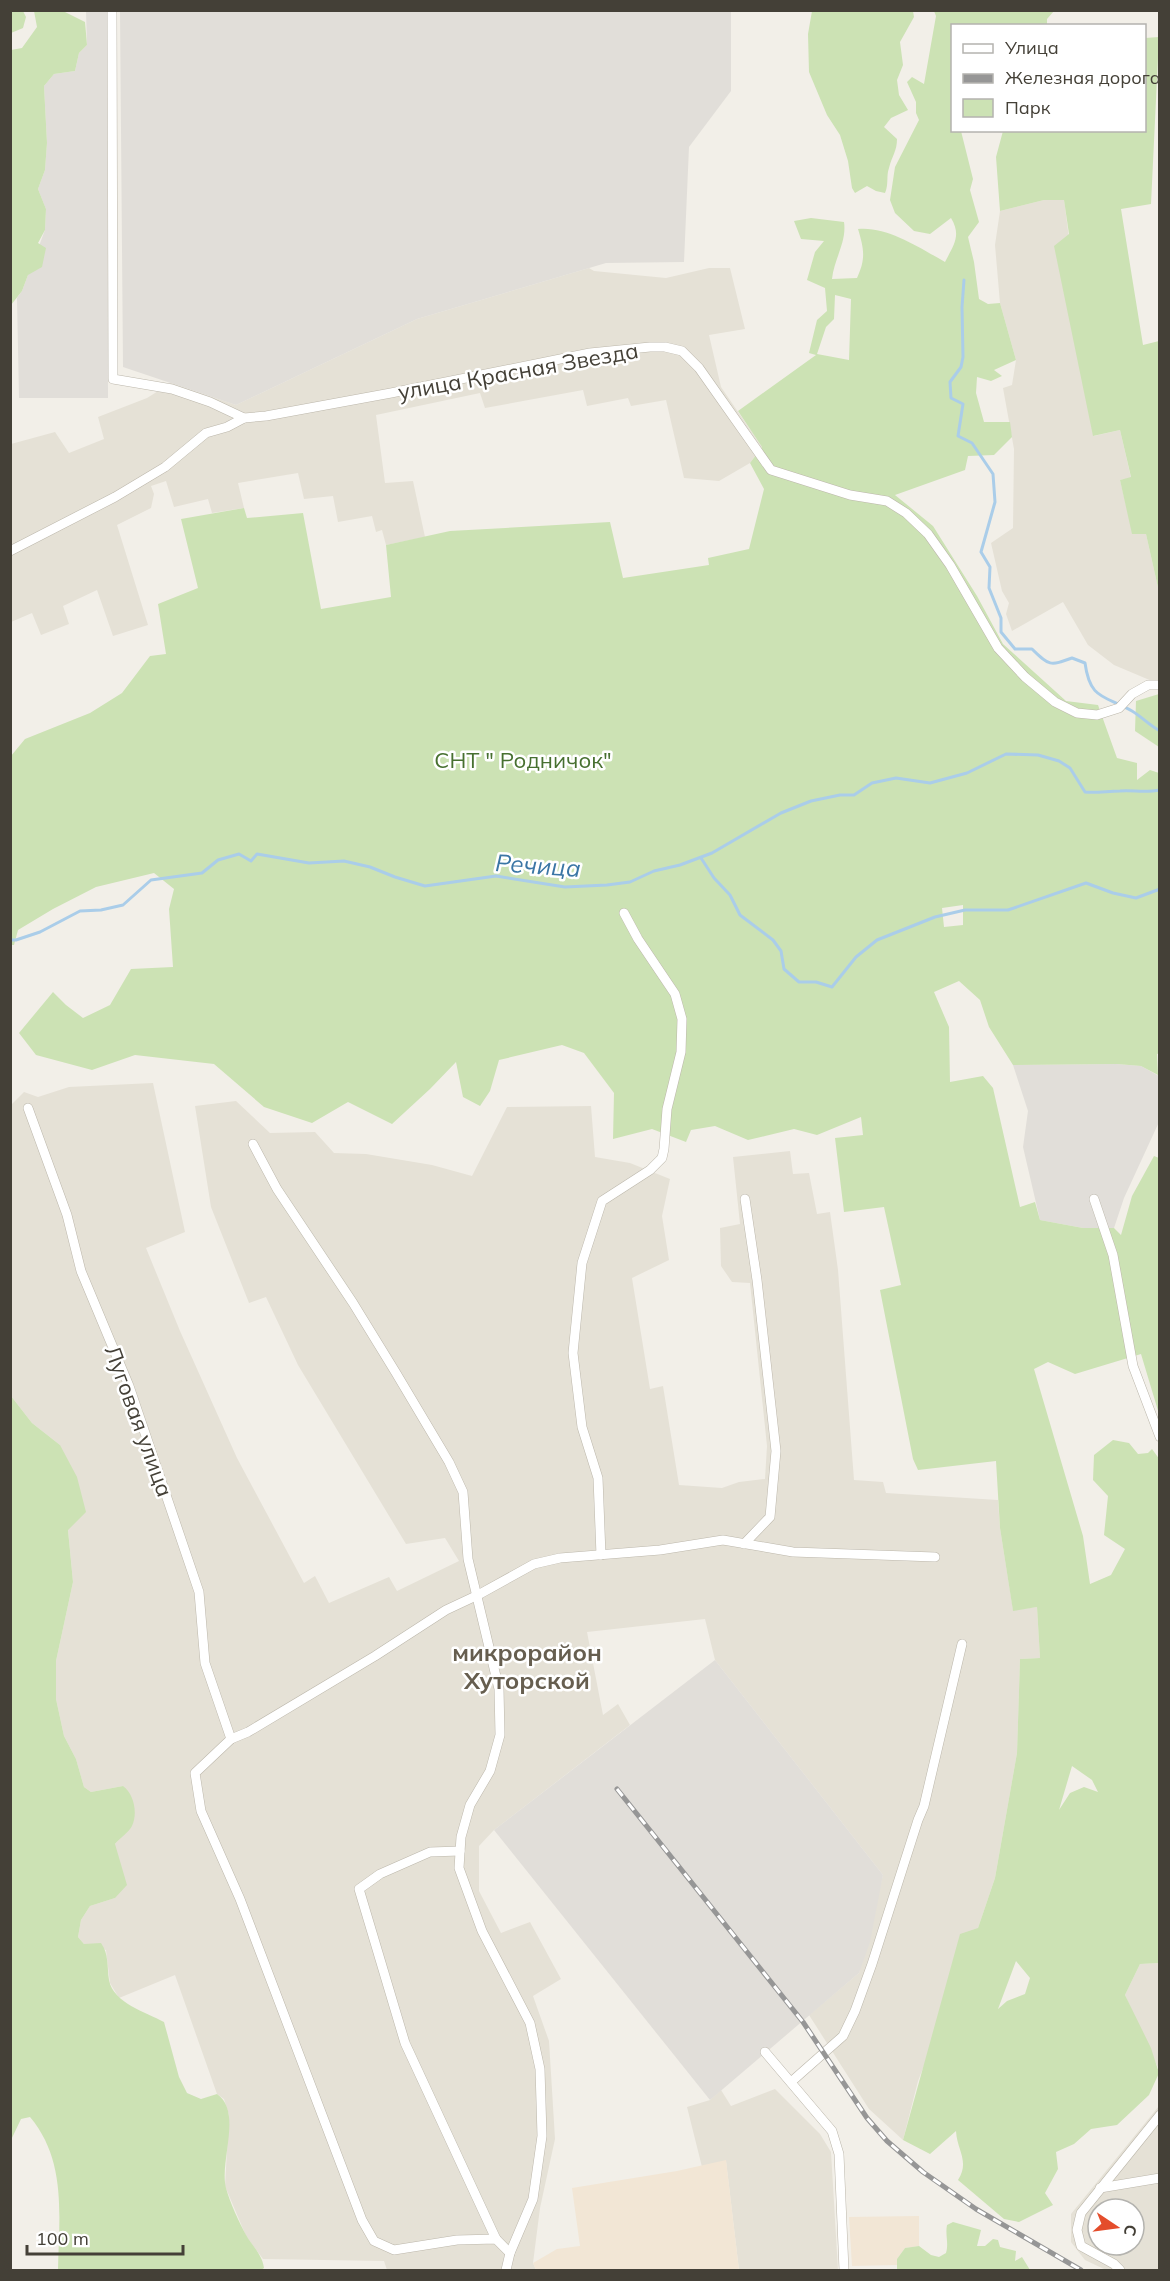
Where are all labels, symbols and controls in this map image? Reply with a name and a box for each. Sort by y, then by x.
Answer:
legend [951,24,1146,132]
text: Улица [1004,36,1059,59]
text: Железная дорога [1005,66,1161,89]
text: Парк [1005,96,1051,119]
street label: улица Красная Звезда [396,336,640,406]
park label: СНТ " Родничок" [434,746,612,774]
water label: Речица [494,847,582,883]
street label: Луговая улица [99,1342,179,1500]
district label: микрорайон Хуторской [452,1637,602,1695]
north arrow [1086,2197,1146,2257]
scale bar [27,2218,183,2256]
text: С [1120,2223,1142,2238]
text: 100 m [36,2227,89,2250]

